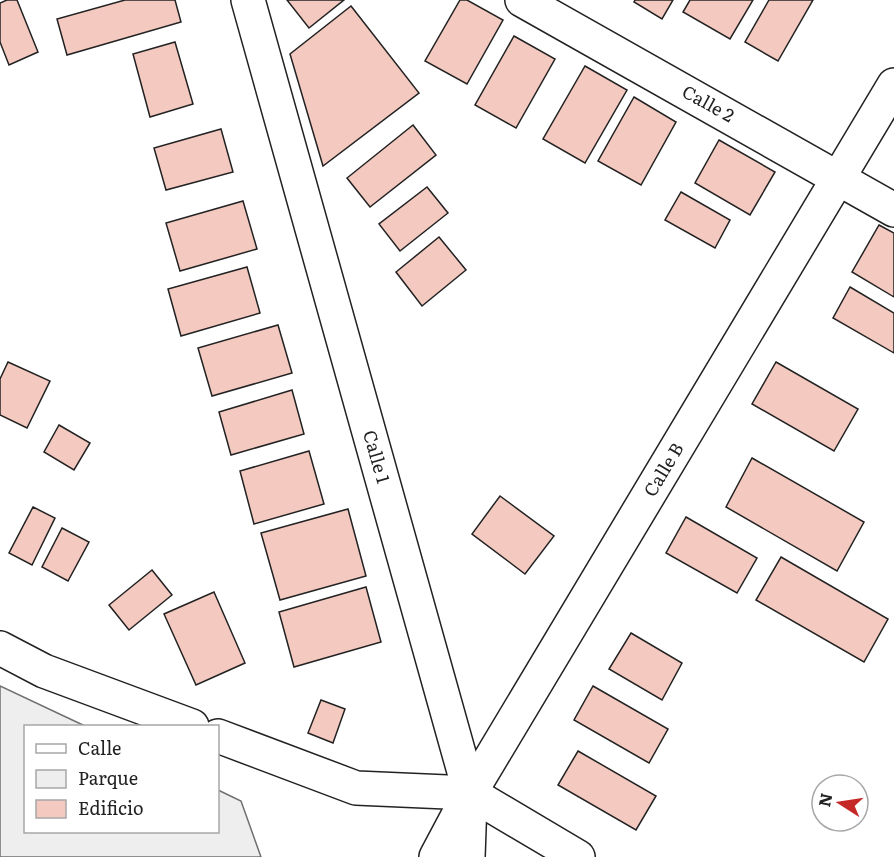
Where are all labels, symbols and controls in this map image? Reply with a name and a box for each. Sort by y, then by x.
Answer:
street label: Calle 2 [678,77,740,128]
street label: Calle 1 [357,427,398,486]
street label: Calle B [636,437,689,501]
legend [24,725,219,833]
text: Calle [78,734,121,761]
text: Parque [78,764,138,791]
north arrow [810,773,870,833]
text: N [811,791,837,809]
text: Edificio [78,794,144,821]

